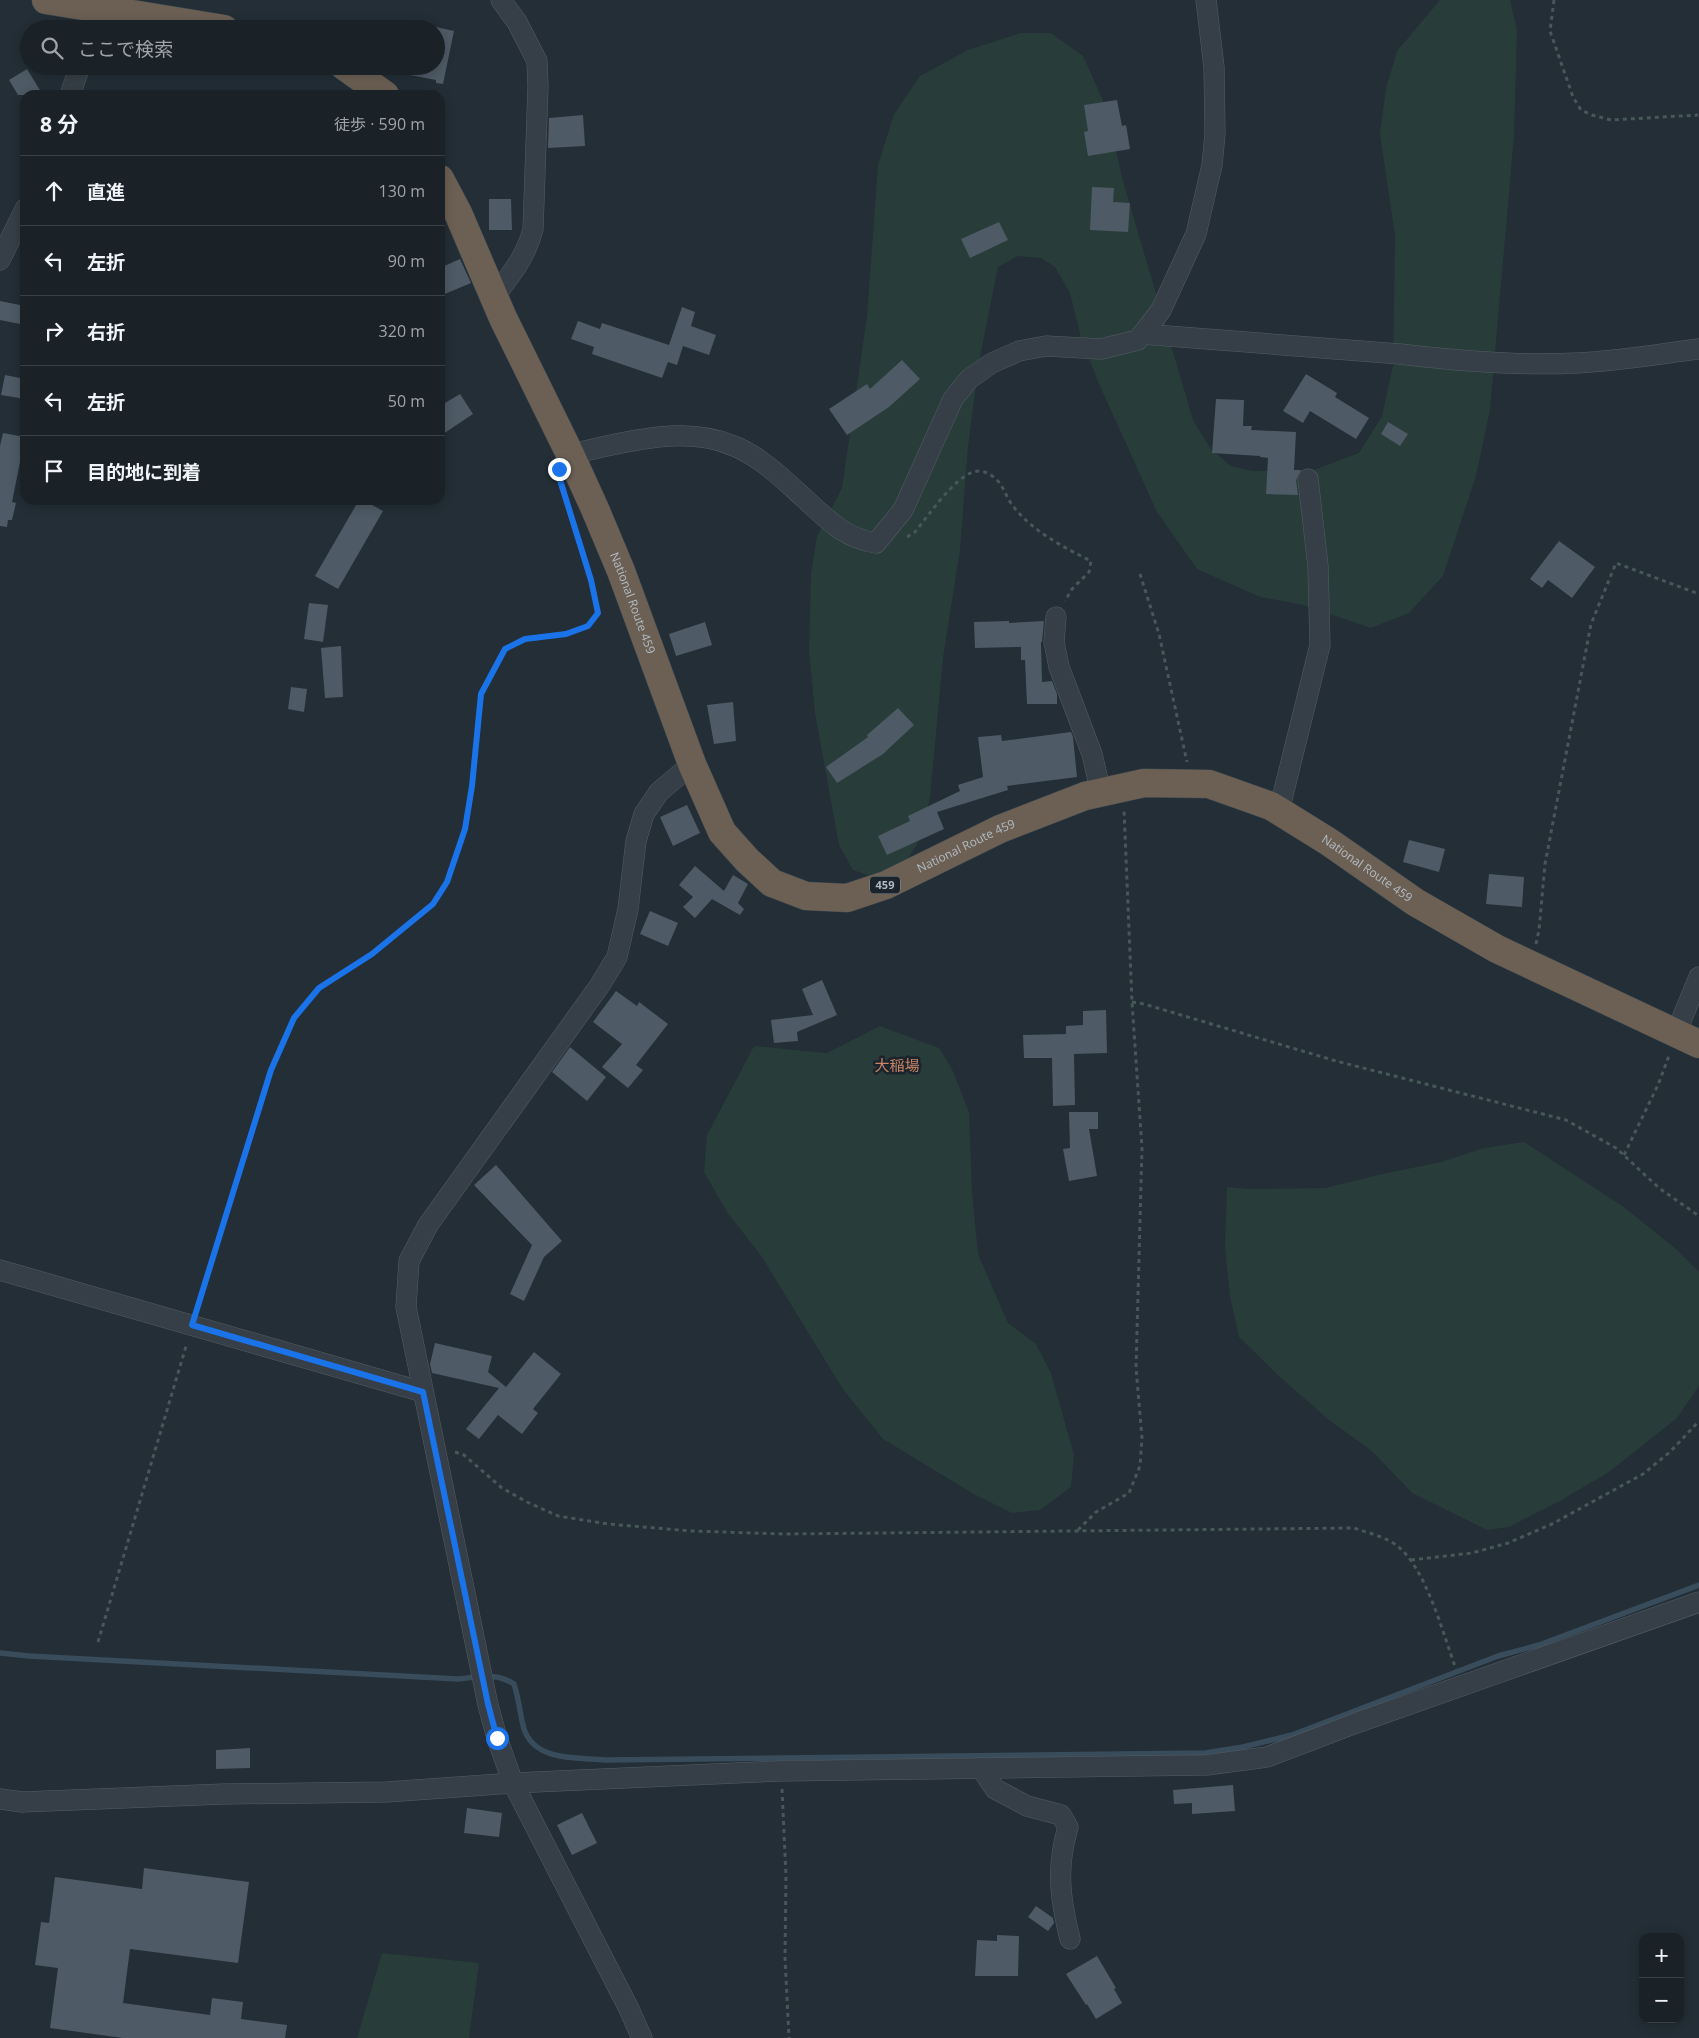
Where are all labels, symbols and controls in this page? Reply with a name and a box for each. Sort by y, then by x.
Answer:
search box [20,20,445,75]
icon: search [38,34,66,62]
text: ここで検索 [78,36,173,62]
text: 8 分 [40,110,78,138]
text: 徒歩 · 590 m [334,113,425,135]
icon: ahead [40,177,68,205]
text: 直進 [87,179,125,205]
text: 130 m [379,180,425,202]
icon: left [40,247,68,275]
text: 左折 [87,249,125,275]
text: 90 m [388,250,425,272]
icon: right [40,317,68,345]
text: 右折 [87,319,125,345]
text: 320 m [379,320,425,342]
icon: left [40,387,68,415]
text: 左折 [87,389,125,415]
text: 50 m [388,390,425,412]
icon: arrive [40,457,68,485]
route end [548,458,571,481]
text: 目的地に到着 [87,459,201,485]
street label: National Route 459 [606,549,660,656]
street label: National Route 459 [914,815,1018,877]
street label: National Route 459 [1319,831,1416,906]
road number: 459 [870,876,900,894]
district label: 大稲場 [874,1055,920,1075]
route start [486,1727,509,1750]
map controls [1639,1933,1684,2023]
button: + [1639,1933,1684,1978]
button: − [1639,1978,1684,2023]

